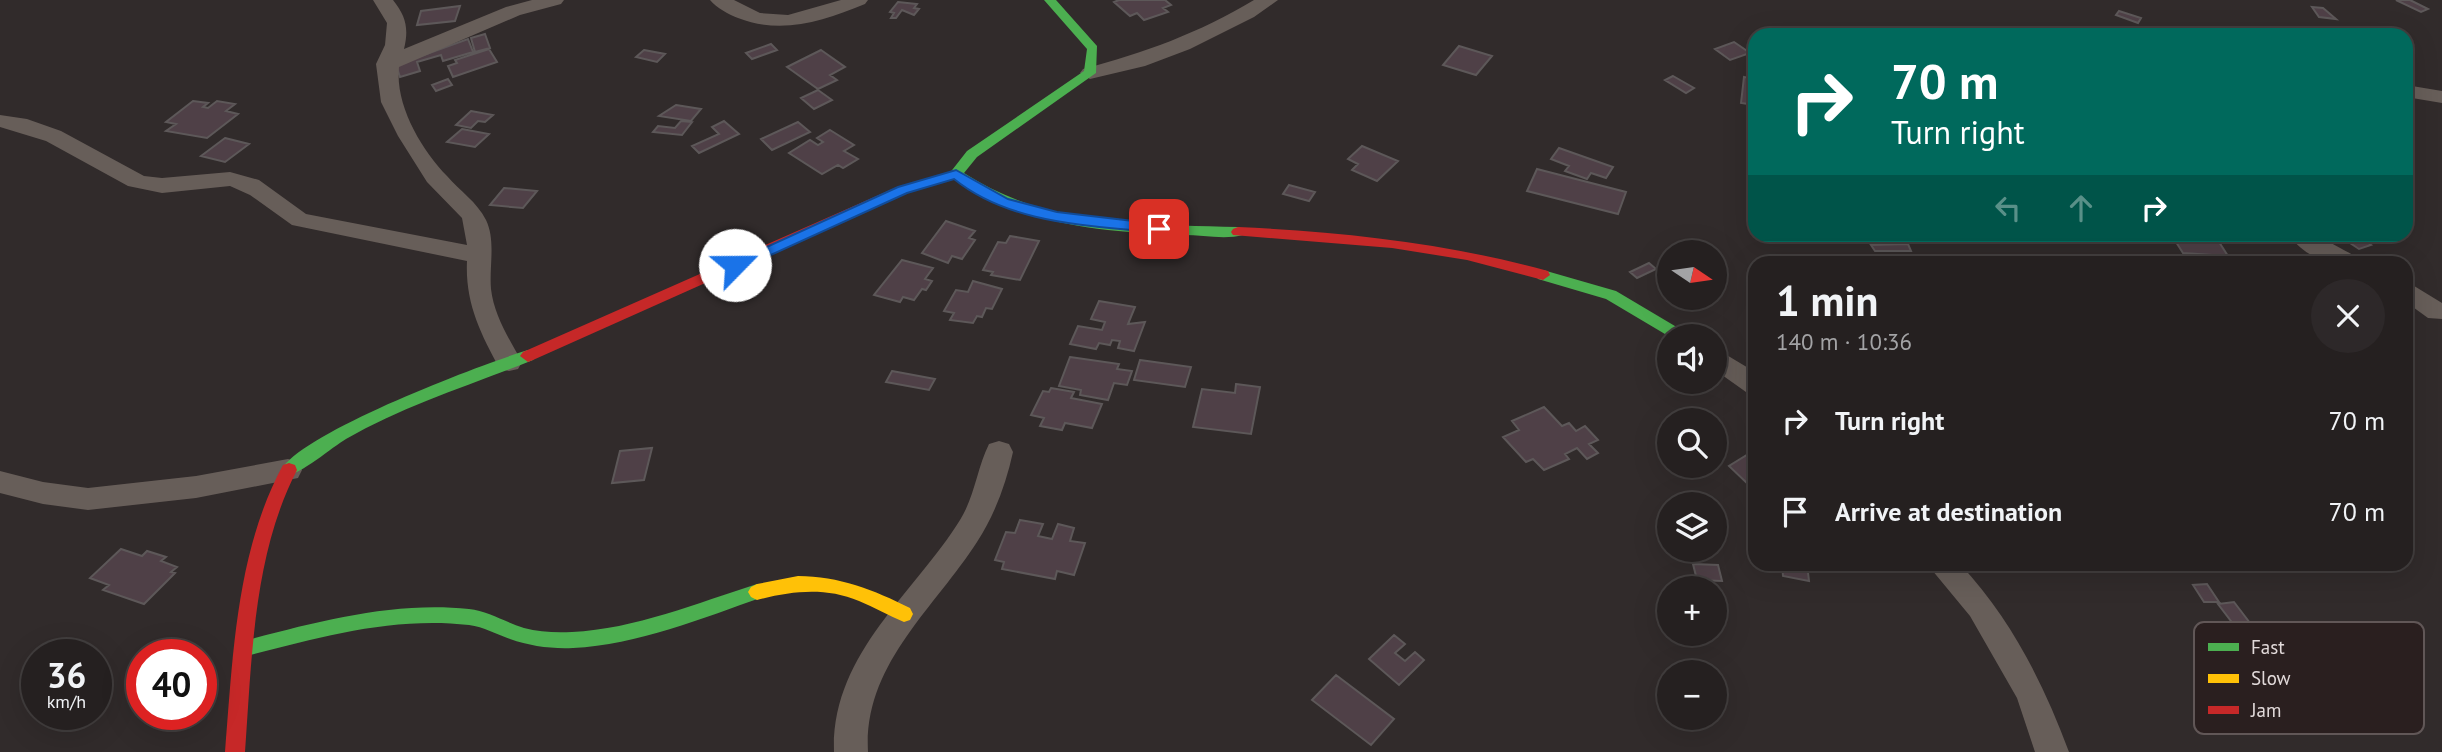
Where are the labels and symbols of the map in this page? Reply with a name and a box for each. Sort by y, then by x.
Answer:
pin [1129,199,1189,259]
position arrow [698,228,772,302]
north arrow [1657,240,1727,310]
legend [2194,622,2424,734]
text: Fast [2251,635,2285,659]
speed limit sign: 40 [126,639,217,730]
text: Slow [2251,666,2291,690]
text: Jam [2250,698,2281,722]

